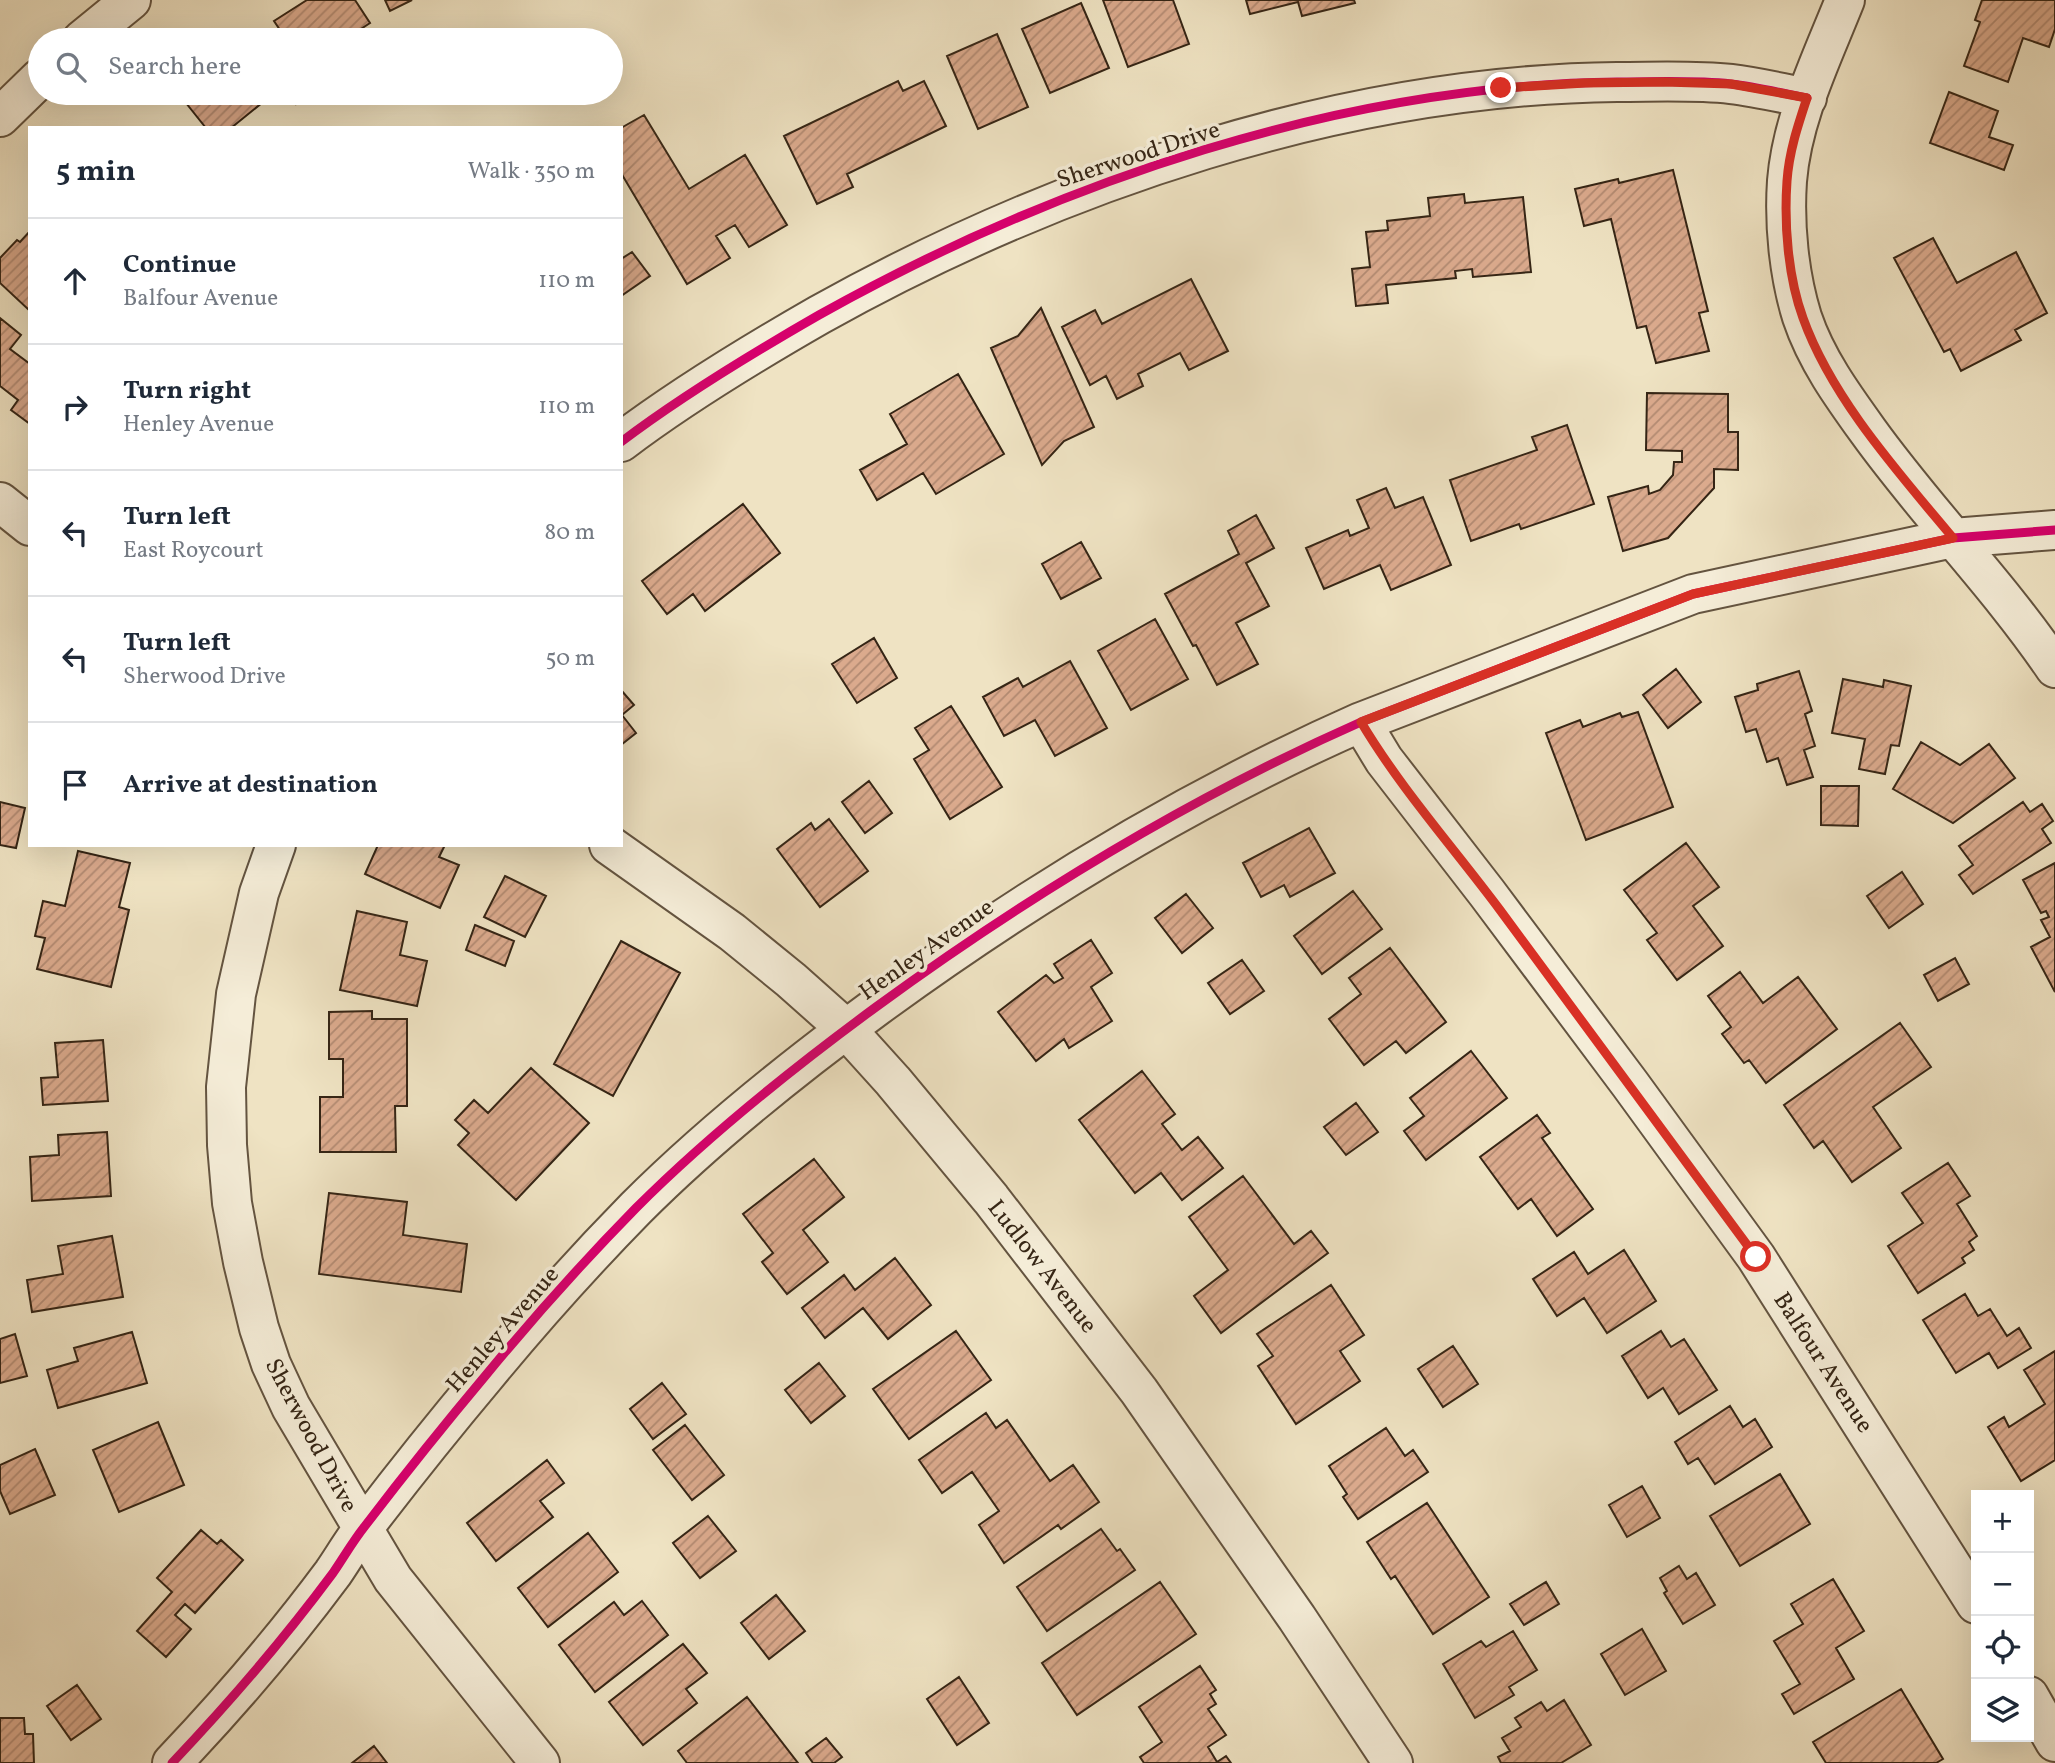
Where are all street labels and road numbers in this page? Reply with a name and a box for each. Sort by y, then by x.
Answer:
street label: Sherwood Drive [1053,113,1225,198]
street label: Henley Avenue [853,891,1001,1010]
street label: Ludlow Avenue [978,1193,1105,1341]
street label: Henley Avenue [439,1260,568,1401]
street label: Balfour Avenue [1764,1286,1881,1440]
street label: Sherwood Drive [255,1353,365,1519]

